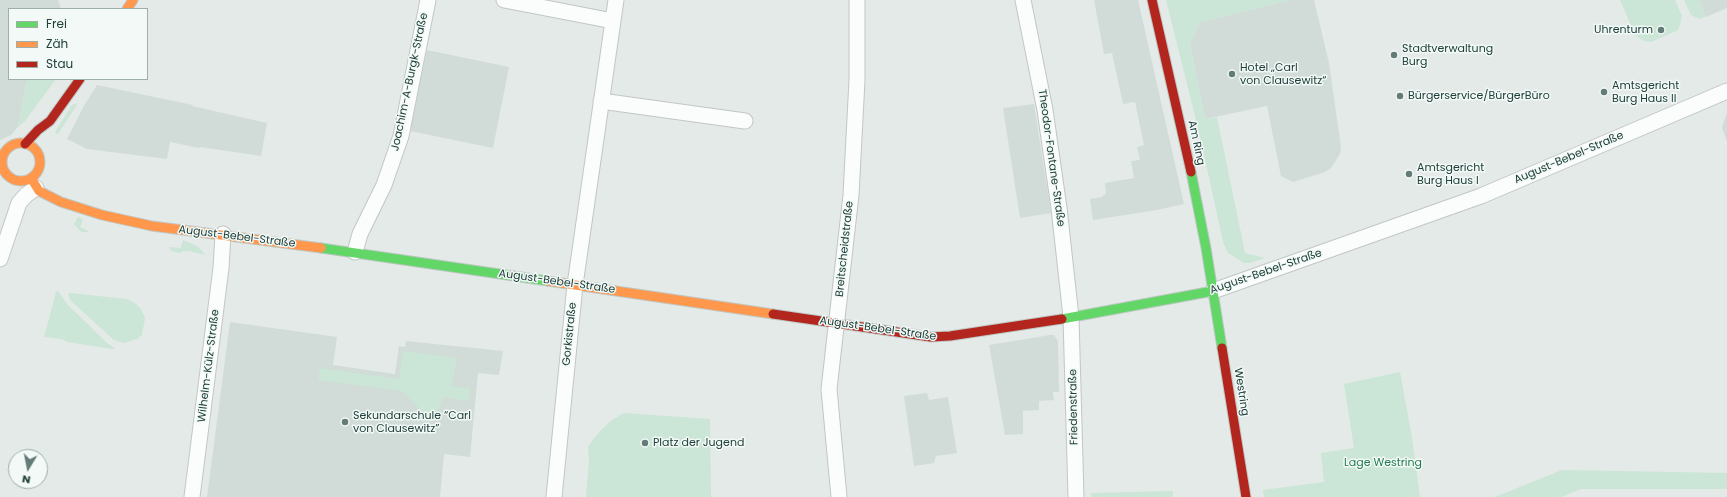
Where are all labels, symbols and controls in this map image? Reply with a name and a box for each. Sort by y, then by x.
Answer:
legend [8,8,148,80]
street label: Joachim-A-Burgk-Straße [389,12,431,152]
text: Frei [46,15,67,32]
place label: Uhrenturm [1594,23,1653,37]
marker: Uhrenturm [1656,25,1666,35]
text: Zäh [46,35,68,52]
place label: Stadtverwaltung Burg [1402,42,1493,68]
marker: Stadtverwaltung Burg [1389,50,1399,60]
text: Stau [46,55,73,72]
place label: Hotel „Carl von Clausewitz“ [1240,61,1326,87]
marker: Hotel „Carl von Clausewitz“ [1227,69,1237,79]
place label: Amtsgericht Burg Haus II [1612,79,1679,105]
marker: Amtsgericht Burg Haus II [1599,87,1609,97]
street label: Theodor-Fontane-Straße [1035,88,1067,228]
place label: Bürgerservice/BürgerBüro [1408,89,1550,103]
marker: Bürgerservice/BürgerBüro [1395,91,1405,101]
street label: Am Ring [1185,119,1207,167]
street label: August-Bebel-Straße [1512,129,1626,187]
place label: Amtsgericht Burg Haus I [1417,161,1484,187]
marker: Amtsgericht Burg Haus I [1404,169,1414,179]
street label: Breitscheidstraße [833,200,857,298]
street label: August-Bebel-Straße [178,223,296,251]
street label: August-Bebel-Straße [1208,247,1324,297]
street label: August-Bebel-Straße [498,267,616,297]
street label: Gorkistraße [560,302,580,366]
street label: Wilhelm-Külz-Straße [196,309,222,423]
street label: August-Bebel-Straße [819,314,937,344]
street label: Westring [1231,367,1251,417]
street label: Friedenstraße [1067,369,1081,445]
place label: Sekundarschule “Carl von Clausewitz” [353,409,471,435]
marker: Sekundarschule “Carl von Clausewitz” [340,417,350,427]
place label: Platz der Jugend [653,436,744,450]
marker: Platz der Jugend [640,438,650,448]
north arrow [8,449,48,489]
park label: Lage Westring [1344,456,1422,470]
text: N [21,471,32,488]

